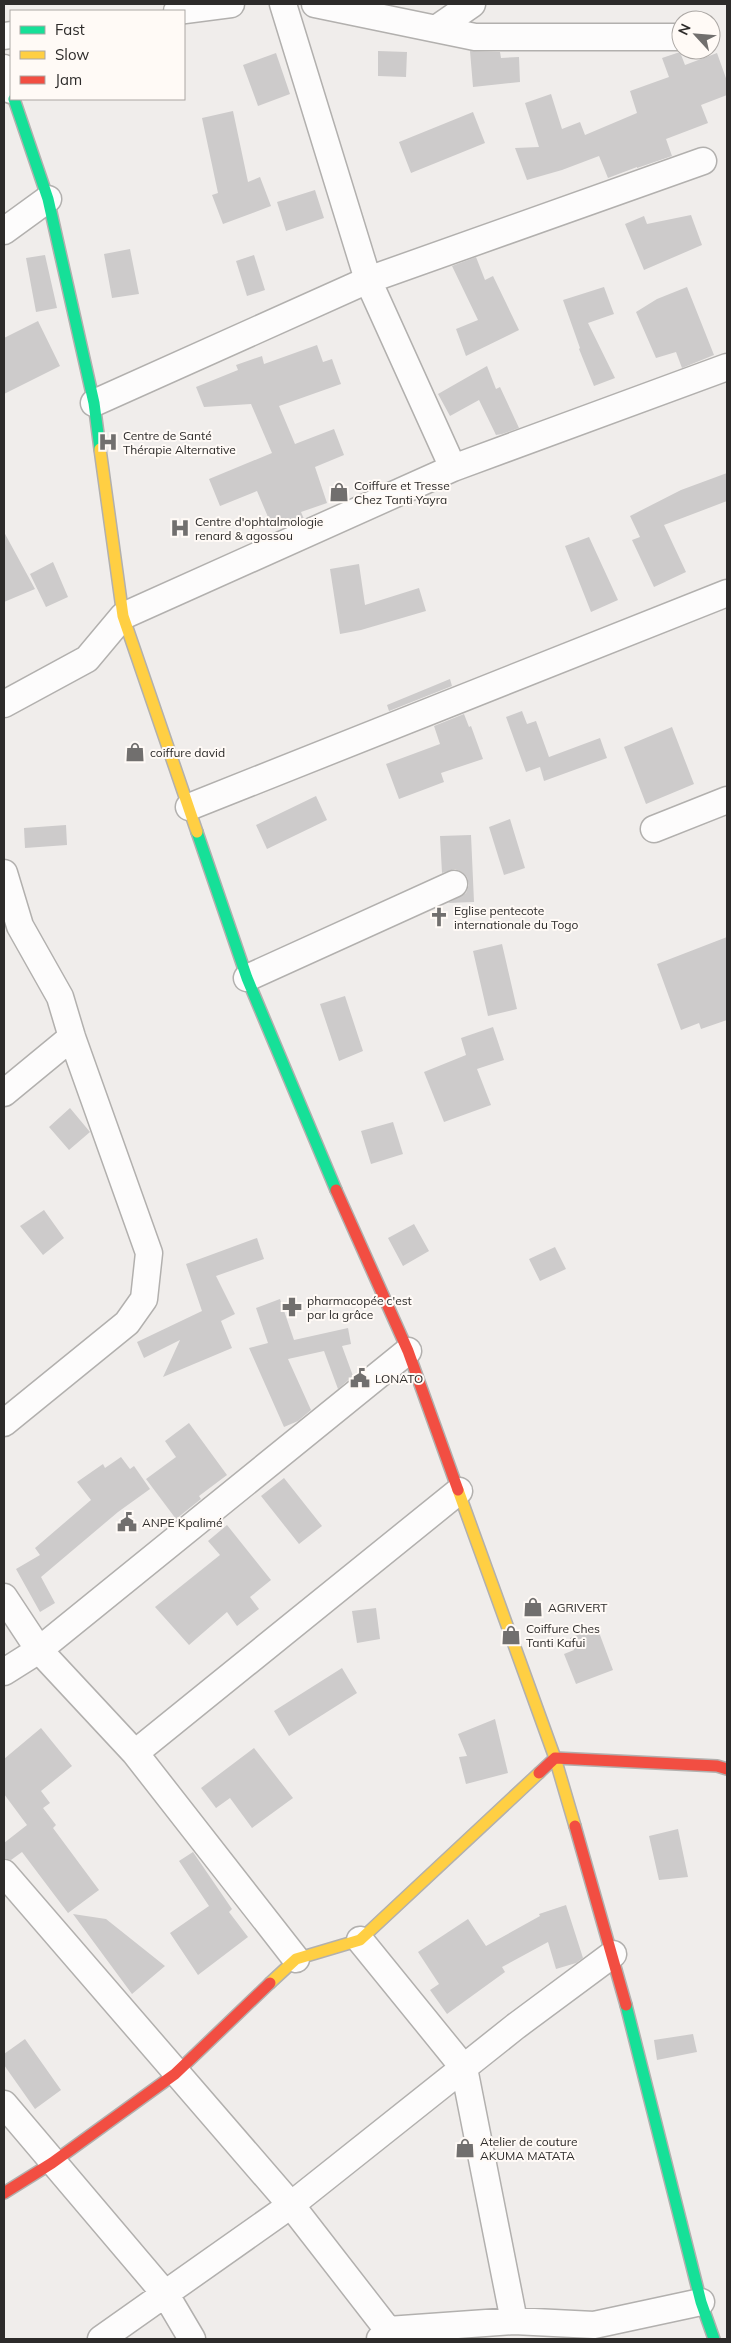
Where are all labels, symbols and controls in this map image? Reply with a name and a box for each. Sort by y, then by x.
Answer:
legend [10,10,185,100]
north arrow [671,10,721,60]
text: Fast [55,20,85,39]
text: N [674,21,695,38]
text: Slow [55,45,89,64]
text: Jam [55,70,82,89]
place label: Centre de Santé Thérapie Alternative [123,428,236,457]
hospital icon: Centre de Santé Thérapie Alternative [97,431,119,453]
place label: Coiffure et Tresse Chez Tanti Yayra [354,478,450,507]
shop icon: Coiffure et Tresse Chez Tanti Yayra [328,481,350,503]
place label: Centre d'ophtalmologie renard & agossou [195,514,323,543]
hospital icon: Centre d'ophtalmologie renard & agossou [169,517,191,539]
shop icon: coiffure david [124,741,146,763]
place label: coiffure david [150,745,225,760]
place label: Eglise pentecote internationale du Togo [454,903,578,932]
church icon: Eglise pentecote internationale du Togo [428,906,450,928]
place label: pharmacopée c'est par la grâce [307,1293,412,1322]
pharmacy icon: pharmacopée c'est par la grâce [281,1296,303,1318]
public building icon: LONATO [349,1367,371,1389]
place label: LONATO [375,1371,423,1386]
public building icon: ANPE Kpalimé [116,1511,138,1533]
place label: ANPE Kpalimé [142,1515,223,1530]
shop icon: AGRIVERT [522,1596,544,1618]
place label: AGRIVERT [548,1600,608,1615]
place label: Coiffure Ches Tanti Kafui [526,1621,600,1650]
shop icon: Coiffure Ches Tanti Kafui [500,1624,522,1646]
place label: Atelier de couture AKUMA MATATA [480,2134,577,2163]
shop icon: Atelier de couture AKUMA MATATA [454,2137,476,2159]

